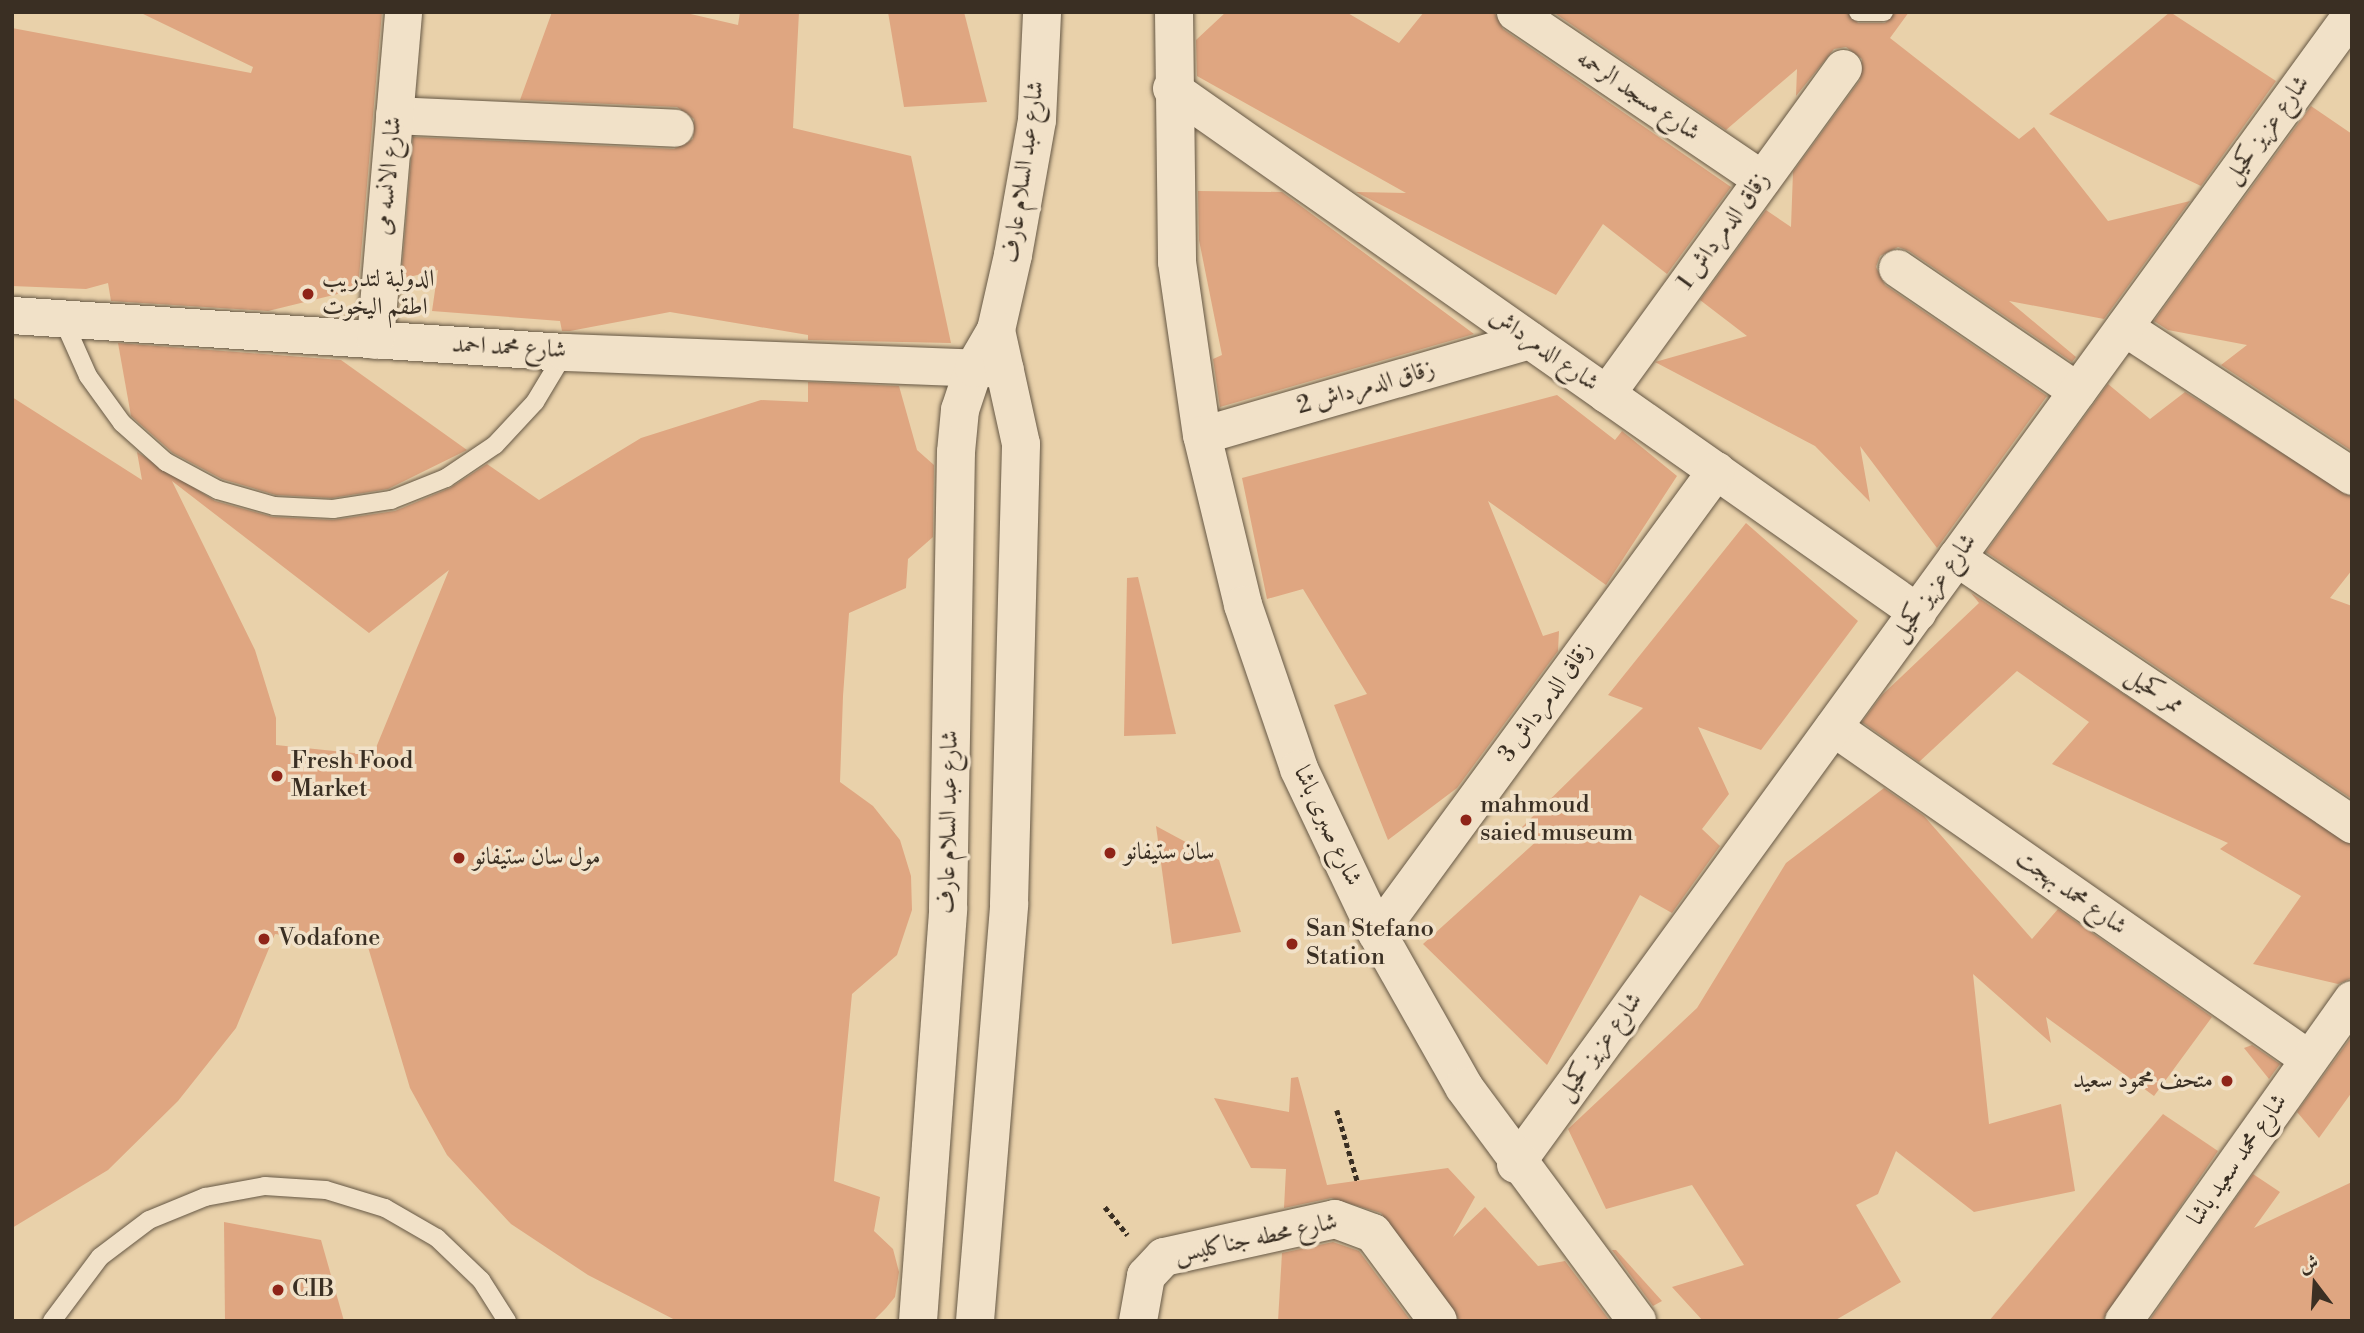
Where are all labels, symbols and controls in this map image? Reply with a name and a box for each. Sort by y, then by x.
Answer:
street label: شارع مسجد الرحمه [1571,44,1705,148]
street label: شارع عزيز كحيل [2218,70,2316,190]
street label: شارع عبد السلام عارف [997,79,1051,265]
street label: شارع الانسه مى [369,115,409,237]
street label: زقاق الدمرداش 1 [1672,166,1776,296]
place label: الدولبة لتدريب اطقم اليخوت [322,266,435,322]
marker: الدولبة لتدريب اطقم اليخوت [300,286,316,302]
street label: شارع الدمرداش [1484,302,1604,398]
street label: شارع محمد احمد [451,331,567,365]
street label: زقاق الدمرداش 2 [1294,355,1438,421]
street label: شارع عزيز كحيل [1885,528,1983,648]
street label: زقاق الدمرداش 3 [1493,636,1599,768]
street label: ممر كحيل [2120,661,2188,721]
street label: شارع عبد السلام عارف [933,730,965,914]
place label: Fresh Food Market [291,748,413,804]
street label: شارع صبرى باشا [1287,761,1367,891]
marker: Fresh Food Market [269,768,285,784]
place label: mahmoud saied museum [1480,792,1633,848]
marker: mahmoud saied museum [1458,812,1474,828]
place label: سان ستيفانو [1124,839,1215,867]
place label: مول سان ستيفانو [473,844,601,872]
street label: شارع محمد بهجت [2010,844,2132,942]
marker: سان ستيفانو [1102,845,1118,861]
marker: مول سان ستيفانو [451,850,467,866]
place label: San Stefano Station [1306,916,1434,972]
place label: Vodafone [278,925,380,953]
marker: Vodafone [256,931,272,947]
marker: San Stefano Station [1284,936,1300,952]
street label: شارع عزيز كحيل [1551,987,1649,1107]
place label: متحف محمود سعيد [2073,1067,2213,1095]
marker: متحف محمود سعيد [2219,1073,2235,1089]
street label: شارع محمد سعيد باشا [2182,1089,2294,1231]
street label: شارع محطه جناكليس [1172,1208,1340,1270]
north arrow [2280,1249,2350,1319]
text: ش [2296,1250,2321,1278]
place label: CIB [292,1276,334,1304]
marker: CIB [270,1282,286,1298]

